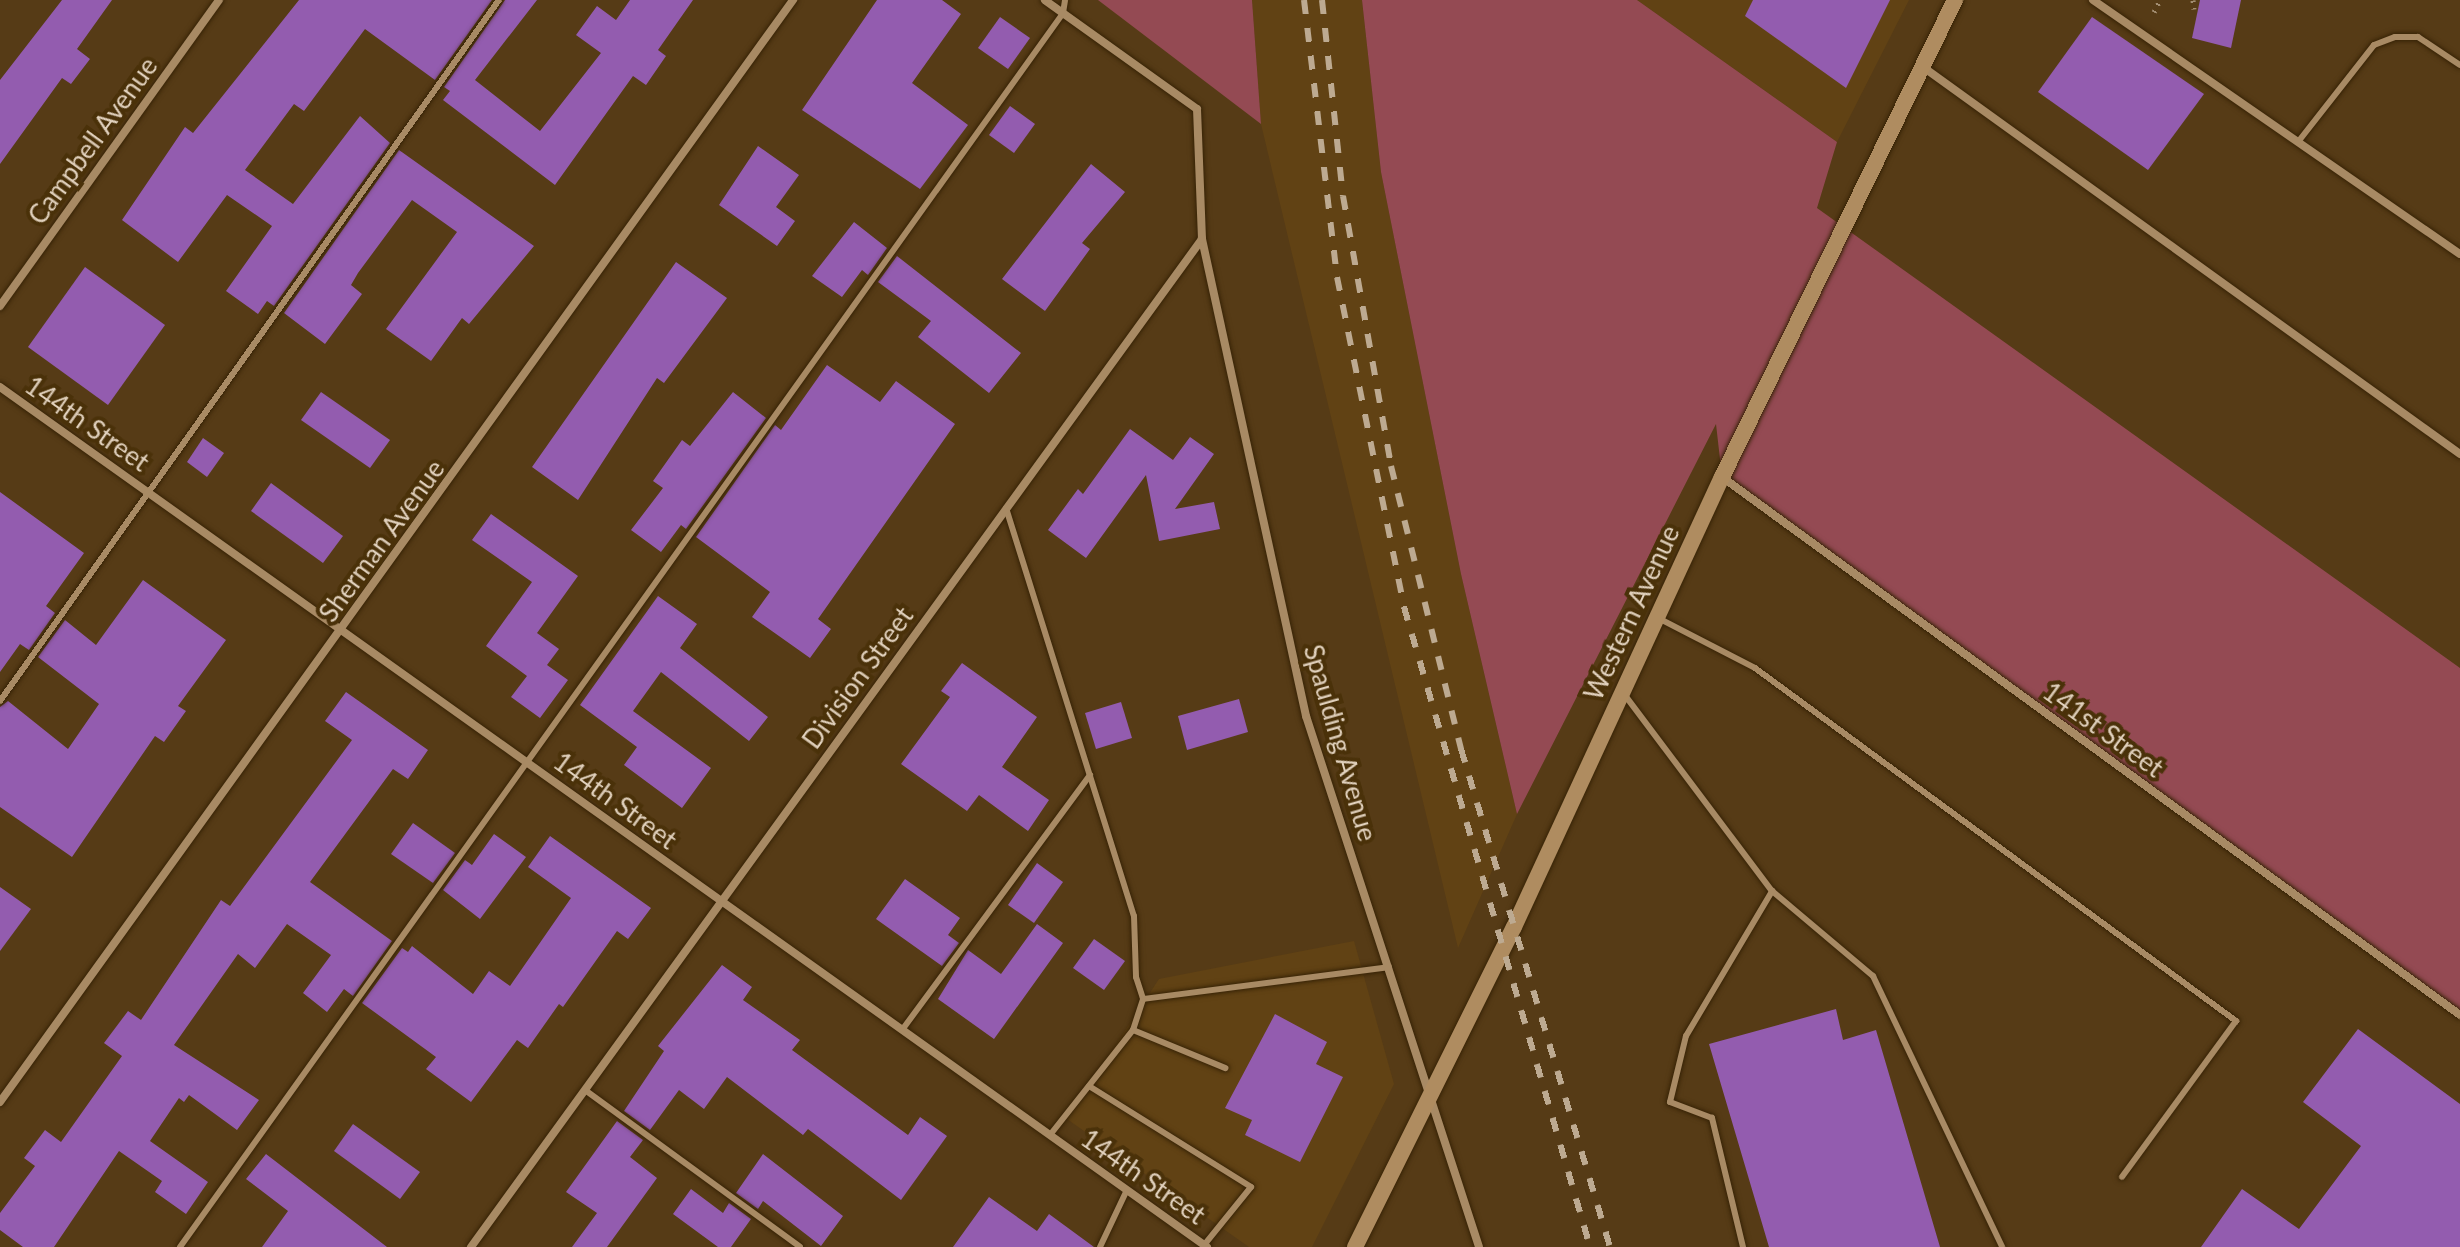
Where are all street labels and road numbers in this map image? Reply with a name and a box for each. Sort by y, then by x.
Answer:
street label: Campbell Avenue [22,51,164,231]
street label: 144th Street [19,370,155,478]
street label: Sherman Avenue [313,454,451,628]
street label: Western Avenue [1578,520,1686,706]
street label: Division Street [796,601,920,755]
street label: Spaulding Avenue [1297,641,1383,845]
street label: 141st Street [2037,676,2169,784]
street label: 144th Street [548,746,682,856]
street label: 144th Street [1075,1123,1211,1231]

